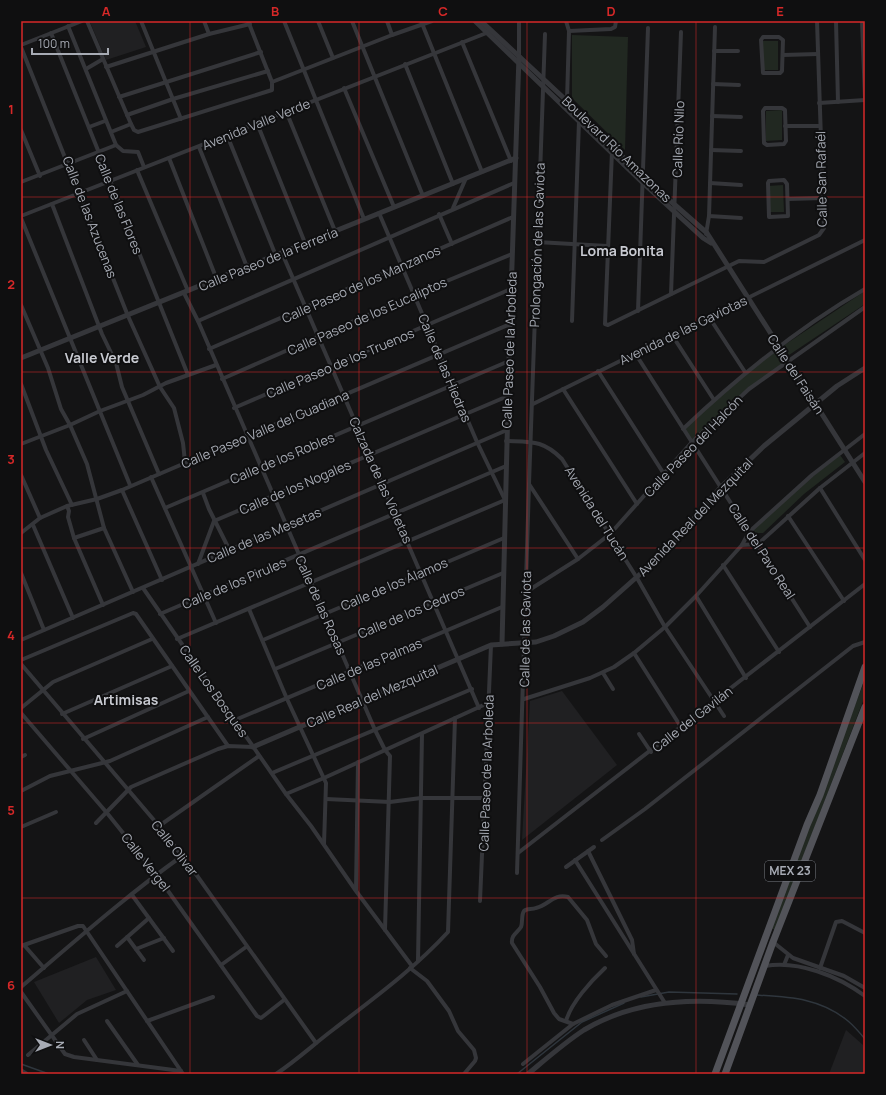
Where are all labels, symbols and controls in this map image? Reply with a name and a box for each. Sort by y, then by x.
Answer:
text: A [102,2,111,20]
text: B [271,2,279,20]
text: C [438,2,448,20]
text: D [606,2,616,20]
text: E [776,2,784,20]
scale bar [32,30,108,56]
text: 100 m [38,35,70,52]
street label: Boulevard Río Amazonas [558,92,676,206]
street label: Avenida Valle Verde [199,94,313,154]
text: 1 [8,100,14,118]
street label: Calle Río Nilo [668,100,688,178]
street label: Calle San Rafaél [811,131,831,227]
street label: Calle de las Flores [91,151,147,257]
street label: Calle de las Azucenas [58,153,122,281]
street label: Prolongación de las Gaviota [525,162,549,328]
street label: Calle Paseo de la Ferrería [196,223,340,295]
street label: Calle Paseo de los Manzanos [279,241,443,327]
district label: Loma Bonita [580,241,664,260]
street label: Calle Paseo de la Arboleda [497,271,521,429]
street label: Calle Paseo de los Eucaliptos [284,273,450,359]
text: 2 [7,275,15,293]
street label: Avenida de las Gaviotas [616,291,750,369]
street label: Calle de las Hiedras [414,311,476,425]
street label: Calle Paseo de los Truenos [263,324,417,402]
street label: Calle del Faisán [763,330,829,418]
district label: Valle Verde [65,348,139,367]
street label: Calle Paseo Valle del Guadiana [178,385,352,473]
street label: Calle Paseo del Halcón [640,391,746,501]
street label: Calzada de las Violetas [345,414,417,546]
street label: Calle de los Robles [227,428,337,488]
text: 3 [7,450,15,468]
street label: Avenida Real del Mezquital [634,454,756,580]
street label: Calle de los Nogales [236,455,354,519]
street label: Avenida del Tucán [561,463,633,563]
street label: Calle del Pavo Real [724,500,800,602]
street label: Calle de las Mesetas [204,503,324,567]
street label: Calle de las Rosas [291,552,351,658]
street label: Calle de los Pirules [179,553,289,613]
street label: Calle de los Álamos [338,553,450,615]
street label: Calle de las Gaviota [515,571,535,687]
street label: Calle de los Cedros [355,581,467,643]
text: 4 [7,626,15,644]
street label: Calle de las Palmas [313,634,425,694]
street label: Calle Los Bosques [175,641,253,741]
street label: Calle Real del Mezquital [303,660,441,732]
street label: Calle del Gavilán [648,682,736,756]
district label: Artimisas [94,690,159,709]
street label: Calle Paseo de la Arboleda [474,694,498,852]
text: 5 [7,801,15,819]
street label: Calle Olivar [147,816,203,880]
street label: Calle Vergel [117,829,175,895]
road number: MEX 23 [765,861,815,881]
text: 6 [7,976,15,994]
north arrow [30,1025,70,1065]
text: N [53,1041,68,1049]

